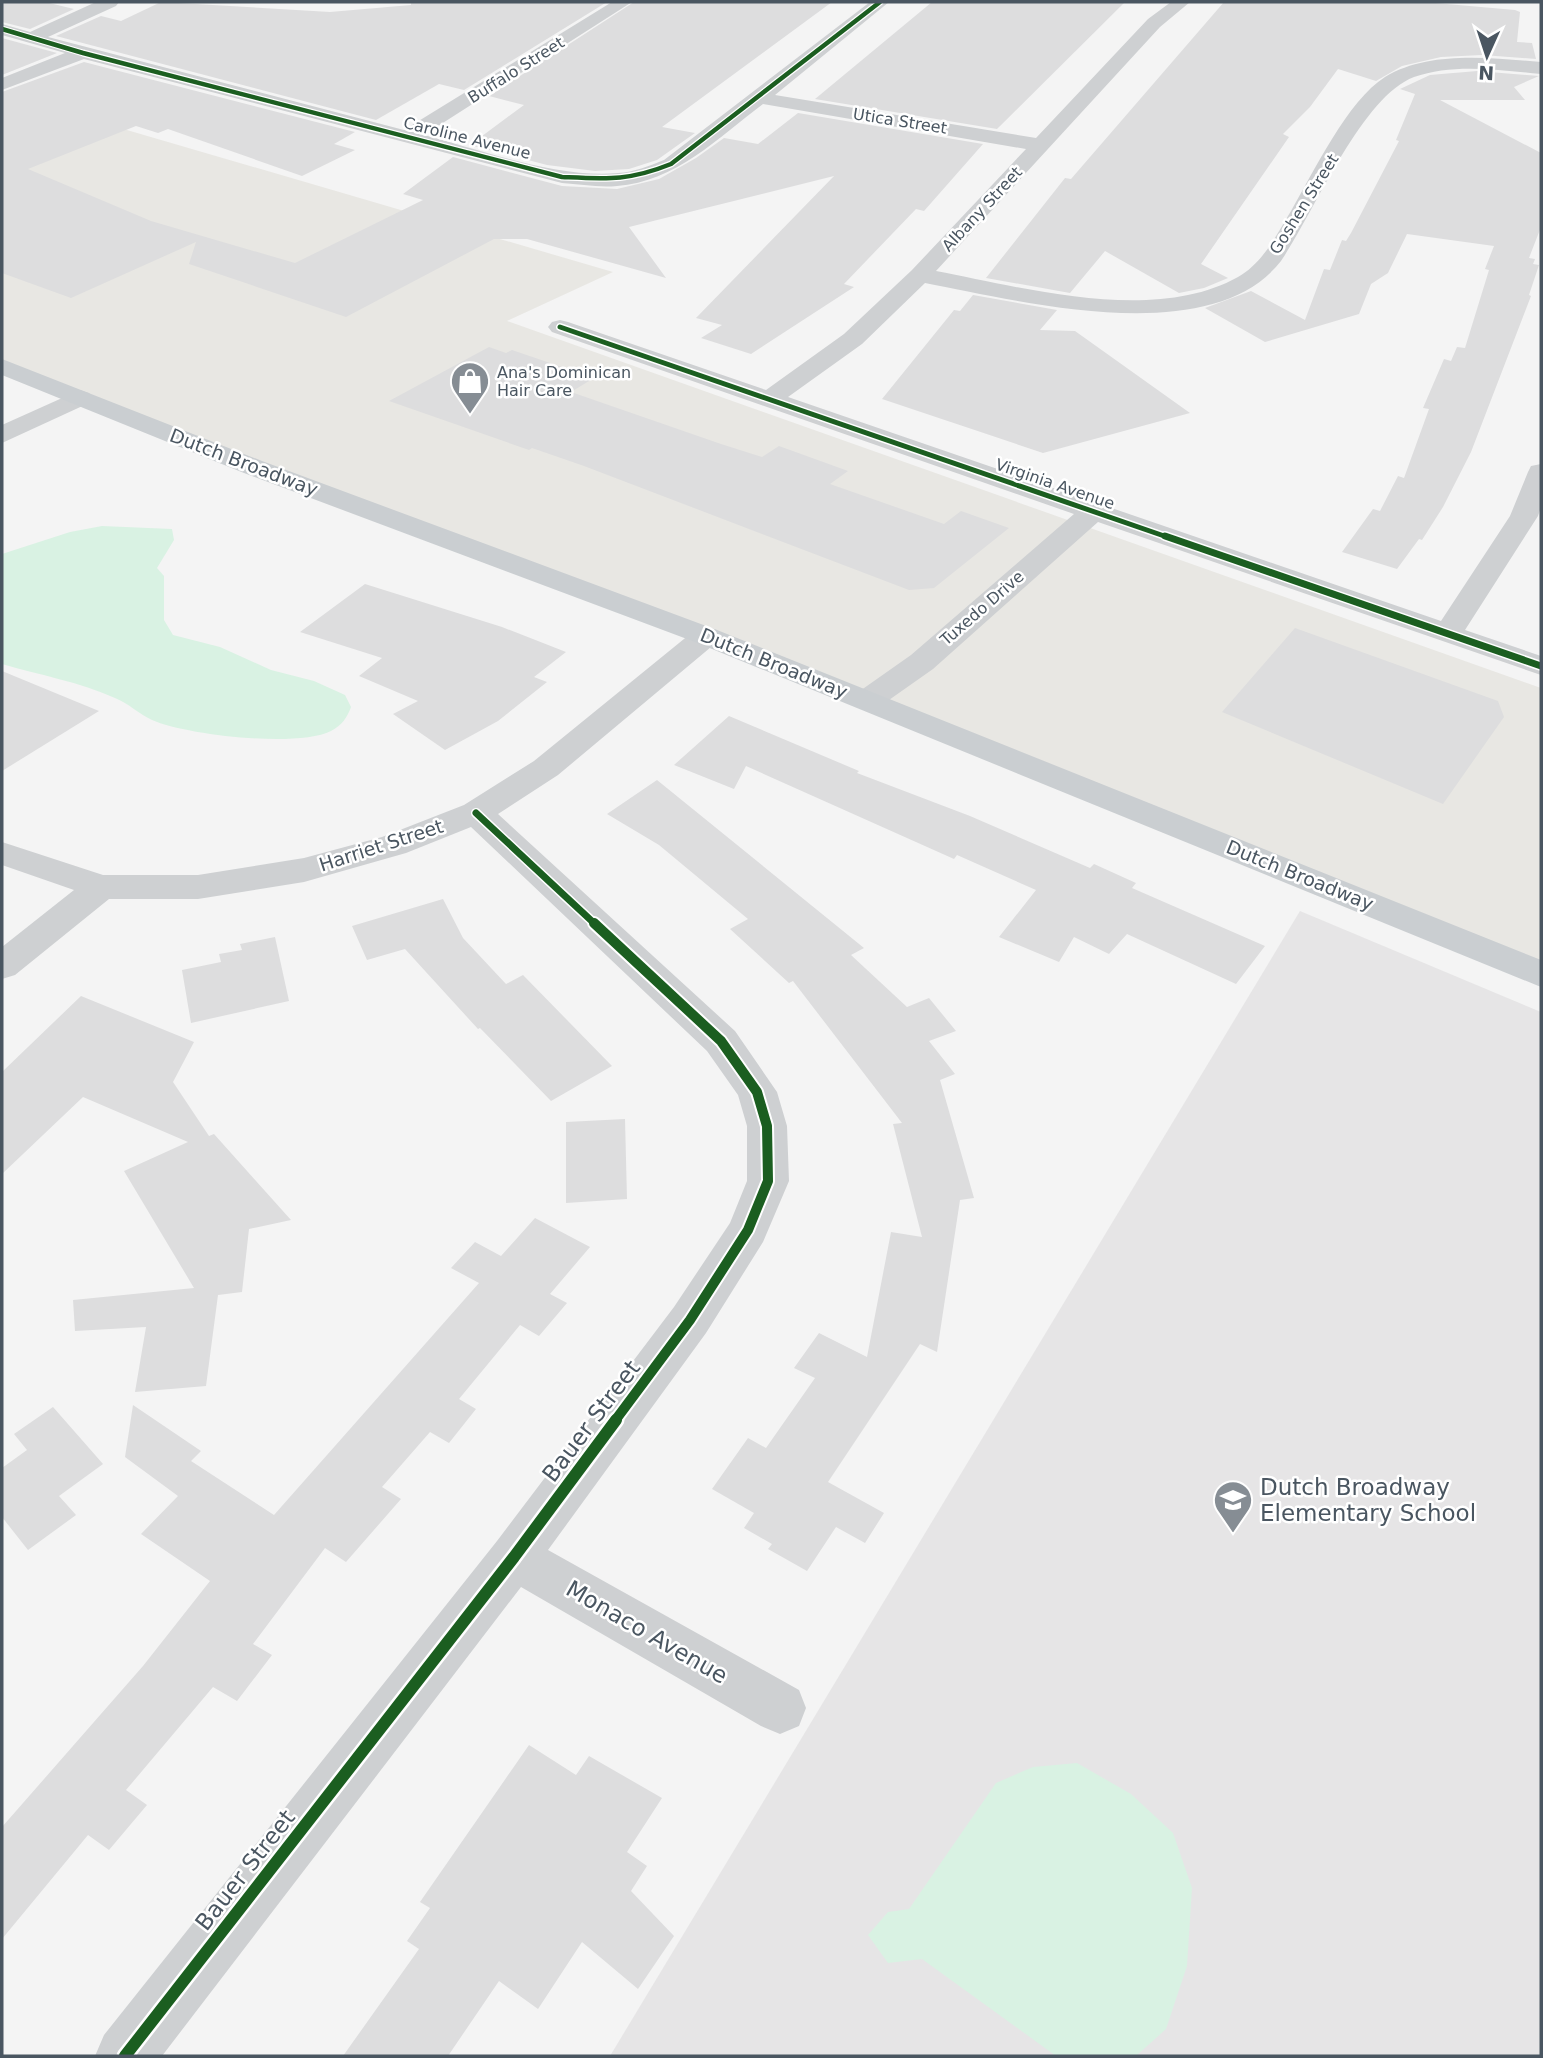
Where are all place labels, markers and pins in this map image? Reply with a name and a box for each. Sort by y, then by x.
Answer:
shop icon: Ana's Dominican Hair Care [449,360,491,415]
place label: Ana's Dominican Hair Care [497,363,631,400]
place label: Dutch Broadway Elementary School [1260,1474,1476,1526]
school or university icon: Dutch Broadway Elementary School [1212,1479,1254,1534]

